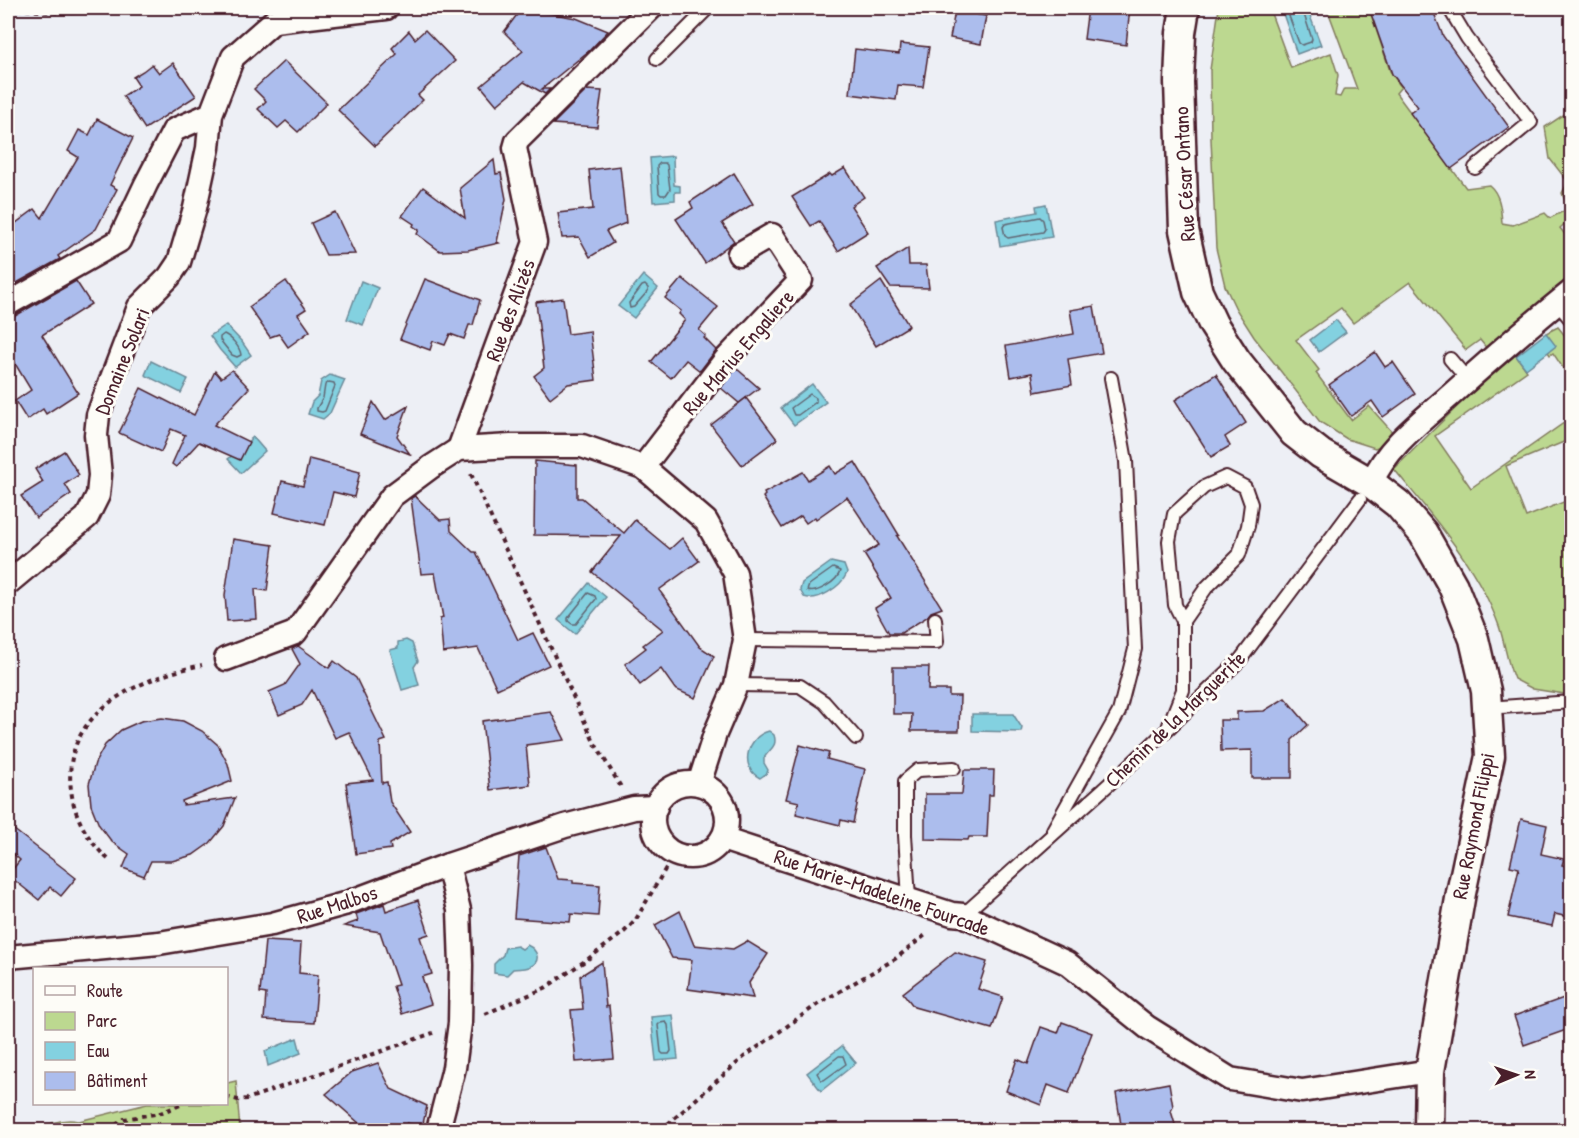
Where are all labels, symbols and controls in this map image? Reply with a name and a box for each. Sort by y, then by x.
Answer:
street label: Rue César Ontano [1166,106,1202,242]
street label: Rue des Alizés [478,255,542,365]
street label: Rue Marius Engaliere [675,283,801,421]
street label: Domaine Solari [87,303,157,419]
street label: Chemin de la Marguerite [1098,644,1252,794]
street label: Rue Raymond Filippi [1445,750,1501,902]
street label: Rue Marie-Madeleine Fourcade [771,842,993,942]
street label: Rue Malbos [293,877,381,931]
legend [33,967,228,1105]
text: Route [87,978,123,1003]
text: Parc [87,1008,117,1033]
text: Eau [87,1038,109,1063]
north arrow [1486,1045,1546,1105]
text: Bâtiment [87,1068,148,1093]
text: N [1520,1070,1542,1080]

